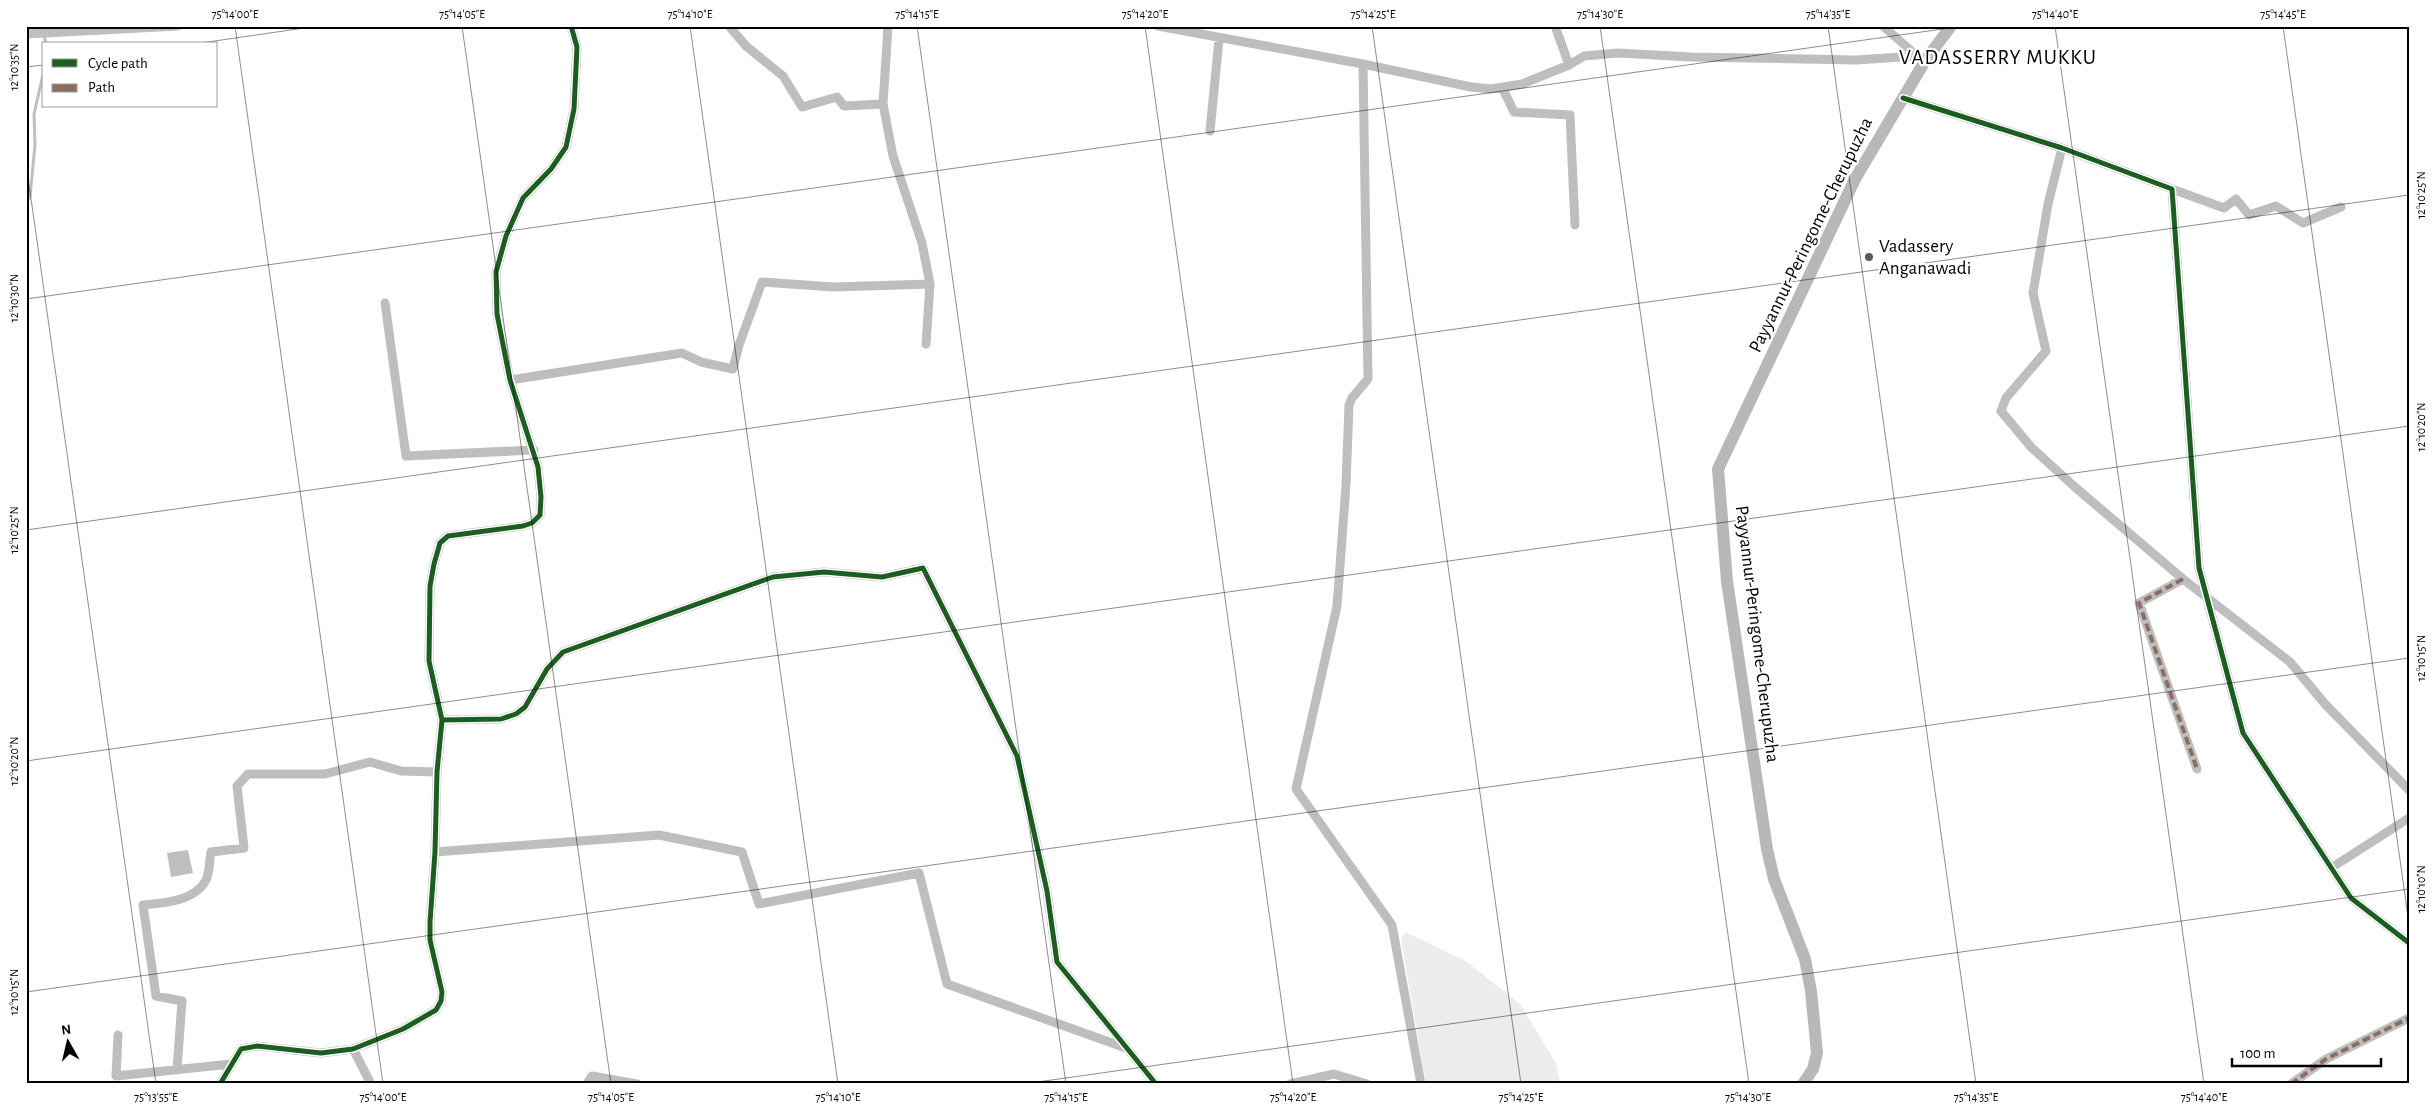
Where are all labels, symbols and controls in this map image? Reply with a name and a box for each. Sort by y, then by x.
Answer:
text: 75°14'00"E [211,8,259,20]
text: 75°14'05"E [439,8,485,20]
text: 75°14'10"E [667,8,713,20]
text: 75°14'15"E [895,8,939,20]
text: 75°14'20"E [1122,8,1168,20]
text: 75°14'25"E [1350,8,1396,20]
text: 75°14'30"E [1577,8,1623,20]
text: 75°14'35"E [1806,8,1850,20]
text: 75°14'40"E [2032,8,2079,20]
text: 75°14'45"E [2260,8,2306,20]
legend [42,42,218,108]
text: 12°10'35"N [8,43,20,91]
district label: VADASSERRY MUKKU [1899,47,2097,68]
text: Cycle path [88,56,148,71]
text: Path [88,80,115,95]
street label: Payyannur-Peringome-Cherupuzha [1746,114,1876,355]
text: 12°10'25"N [2415,171,2427,219]
place label: Vadassery Anganawadi [1879,237,1971,278]
marker: Vadassery Anganawadi [1863,251,1875,263]
text: 12°10'30"N [8,274,20,322]
text: 12°10'20"N [2415,403,2427,451]
street label: Payyannur-Peringome-Cherupuzha [1732,504,1782,764]
text: 12°10'25"N [8,506,20,554]
text: 12°10'15"N [2415,635,2427,681]
text: 12°10'20"N [8,737,20,785]
text: 12°10'10"N [2415,865,2427,913]
text: 12°10'15"N [8,969,20,1015]
north arrow [42,1018,92,1068]
text: N [61,1023,72,1038]
scale bar [2232,1035,2381,1067]
text: 100 m [2240,1046,2275,1061]
text: 75°13'55"E [134,1091,178,1103]
text: 75°14'00"E [359,1091,407,1103]
text: 75°14'05"E [588,1091,634,1103]
text: 75°14'10"E [815,1091,861,1103]
text: 75°14'15"E [1044,1091,1088,1103]
text: 75°14'20"E [1270,1091,1316,1103]
text: 75°14'25"E [1498,1091,1544,1103]
text: 75°14'30"E [1725,1091,1771,1103]
text: 75°14'35"E [1954,1091,1998,1103]
text: 75°14'40"E [2181,1091,2228,1103]

